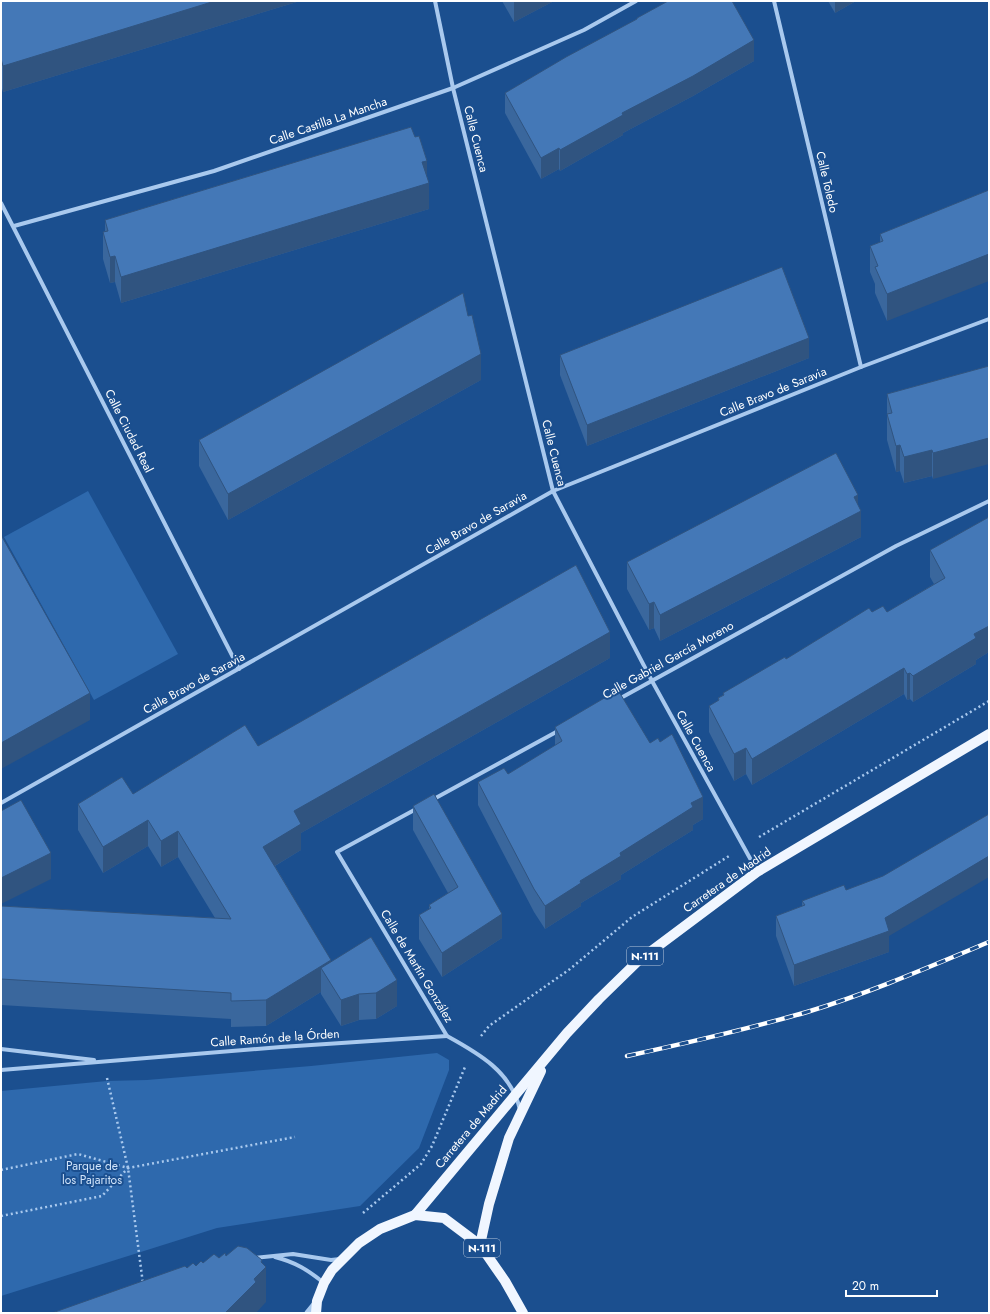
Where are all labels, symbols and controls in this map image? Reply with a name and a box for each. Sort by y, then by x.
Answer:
street label: Calle Castilla La Mancha [267,92,389,150]
street label: Calle Cuenca [459,104,493,174]
street label: Calle Toledo [811,149,843,215]
street label: Calle Bravo de Saravia [717,362,829,422]
street label: Calle Ciudad Real [100,386,158,476]
street label: Calle Cuenca [537,418,571,488]
street label: Calle Bravo de Saravia [422,487,530,559]
street label: Calle Gabriel García Moreno [599,616,737,704]
street label: Calle Bravo de Saravia [140,647,248,719]
street label: Calle Cuenca [672,707,720,775]
street label: Carretera de Madrid [679,843,775,917]
street label: Calle de Martín González [376,906,458,1026]
road number: N-111 [627,947,663,965]
street label: Calle Ramón de la Órden [210,1025,340,1051]
street label: Carretera de Madrid [431,1081,511,1173]
park label: Parque de los Pajaritos [62,1157,122,1189]
road number: N-111 [464,1239,500,1257]
scale bar [846,1272,937,1298]
text: 20 m [852,1277,879,1295]

